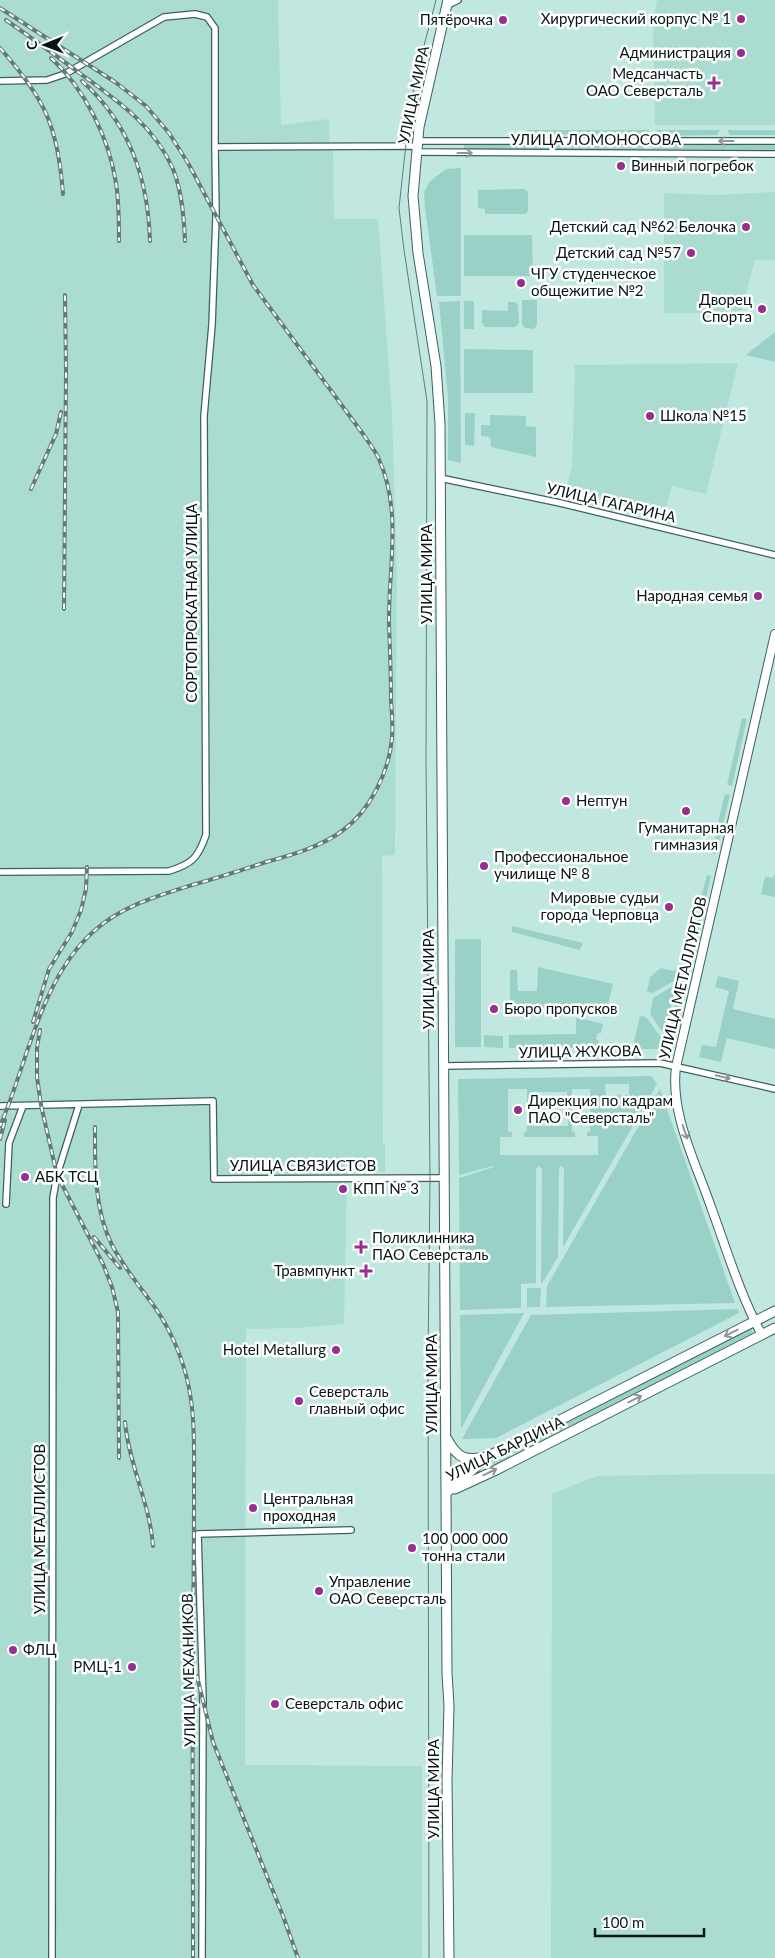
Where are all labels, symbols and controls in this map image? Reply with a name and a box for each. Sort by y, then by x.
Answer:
place label: Хирургический корпус № 1 [541,9,731,27]
place label: Пятёрочка [420,10,493,28]
marker: Хирургический корпус № 1 [735,13,747,25]
marker: Пятёрочка [497,14,509,26]
north arrow [20,20,70,70]
text: С [23,40,40,50]
street label: УЛИЦА МИРА [394,43,432,146]
place label: Администрация [619,43,731,61]
marker: Администрация [735,47,747,59]
place label: Медсанчасть ОАО Северсталь [586,64,703,99]
marker: Медсанчасть ОАО Северсталь [707,76,721,90]
street label: УЛИЦА ЛОМОНОСОВА [511,130,682,148]
one-way arrow [719,136,735,146]
one-way arrow [456,148,472,158]
place label: Винный погребок [631,156,754,174]
marker: Винный погребок [615,160,627,172]
place label: Детский сад №62 Белочка [550,217,736,235]
marker: Детский сад №62 Белочка [740,221,752,233]
place label: Детский сад №57 [556,243,681,261]
marker: Детский сад №57 [685,247,697,259]
place label: ЧГУ студенческое общежитие №2 [531,264,656,299]
marker: ЧГУ студенческое общежитие №2 [515,277,527,289]
place label: Дворец Спорта [699,290,752,325]
marker: Дворец Спорта [756,303,768,315]
place label: Школа №15 [660,406,747,424]
marker: Школа №15 [644,410,656,422]
street label: УЛИЦА ГАГАРИНА [545,478,679,526]
street label: СОРТОПРОКАТНАЯ УЛИЦА [182,502,200,703]
street label: УЛИЦА МИРА [417,523,435,624]
place label: Народная семья [636,586,748,604]
marker: Народная семья [752,590,764,602]
place label: Нептун [576,791,627,809]
marker: Нептун [560,795,572,807]
marker: Гуманитарная гимназия [680,805,692,817]
place label: Гуманитарная гимназия [638,818,734,853]
place label: Профессиональное училище № 8 [494,847,628,882]
marker: Профессиональное училище № 8 [478,860,490,872]
place label: Мировые судьи города Черповца [541,888,659,923]
street label: УЛИЦА МЕТАЛЛУРГОВ [655,895,710,1061]
marker: Мировые судьи города Черповца [663,901,675,913]
street label: УЛИЦА МИРА [419,928,437,1029]
place label: Бюро пропусков [504,999,618,1017]
marker: Бюро пропусков [488,1003,500,1015]
street label: УЛИЦА ЖУКОВА [518,1041,642,1061]
one-way arrow [715,1073,731,1082]
place label: Дирекция по кадрам ПАО "Северсталь" [528,1091,673,1126]
marker: Дирекция по кадрам ПАО "Северсталь" [512,1104,524,1116]
one-way arrow [681,1123,690,1139]
street label: УЛИЦА СВЯЗИСТОВ [230,1156,376,1174]
place label: АБК ТСЦ [35,1167,99,1185]
marker: АБК ТСЦ [19,1171,31,1183]
place label: КПП № 3 [353,1179,419,1197]
marker: КПП № 3 [337,1183,349,1195]
place label: Поликлинника ПАО Северсталь [372,1228,488,1263]
marker: Поликлинника ПАО Северсталь [354,1240,368,1254]
place label: Травмпункт [274,1261,355,1279]
marker: Травмпункт [359,1264,373,1278]
one-way arrow [724,1328,739,1338]
street label: УЛИЦА МИРА [422,1333,440,1434]
place label: Hotel Metallurg [223,1340,326,1358]
marker: Hotel Metallurg [330,1344,342,1356]
place label: Северсталь главный офис [309,1382,405,1417]
one-way arrow [628,1394,643,1404]
marker: Северсталь главный офис [293,1395,305,1407]
street label: УЛИЦА БАРДИНА [443,1411,567,1484]
street label: УЛИЦА МЕТАЛЛИСТОВ [30,1444,48,1614]
one-way arrow [483,1467,498,1477]
place label: Центральная проходная [263,1489,353,1524]
marker: Центральная проходная [247,1502,259,1514]
place label: 100 000 000 тонна стали [422,1529,508,1564]
marker: 100 000 000 тонна стали [406,1542,418,1554]
place label: Управление OAO Северсталь [329,1572,446,1607]
marker: Управление OAO Северсталь [313,1585,325,1597]
street label: УЛИЦА МЕХАНИКОВ [178,1593,198,1747]
place label: ФЛЦ [23,1640,57,1658]
marker: ФЛЦ [7,1644,19,1656]
place label: РМЦ-1 [73,1657,122,1675]
marker: РМЦ-1 [126,1661,138,1673]
place label: Северсталь офис [285,1694,403,1712]
marker: Северсталь офис [269,1698,281,1710]
street label: УЛИЦА МИРА [424,1738,442,1839]
scale bar [595,1906,704,1938]
text: 100 m [602,1913,644,1931]

